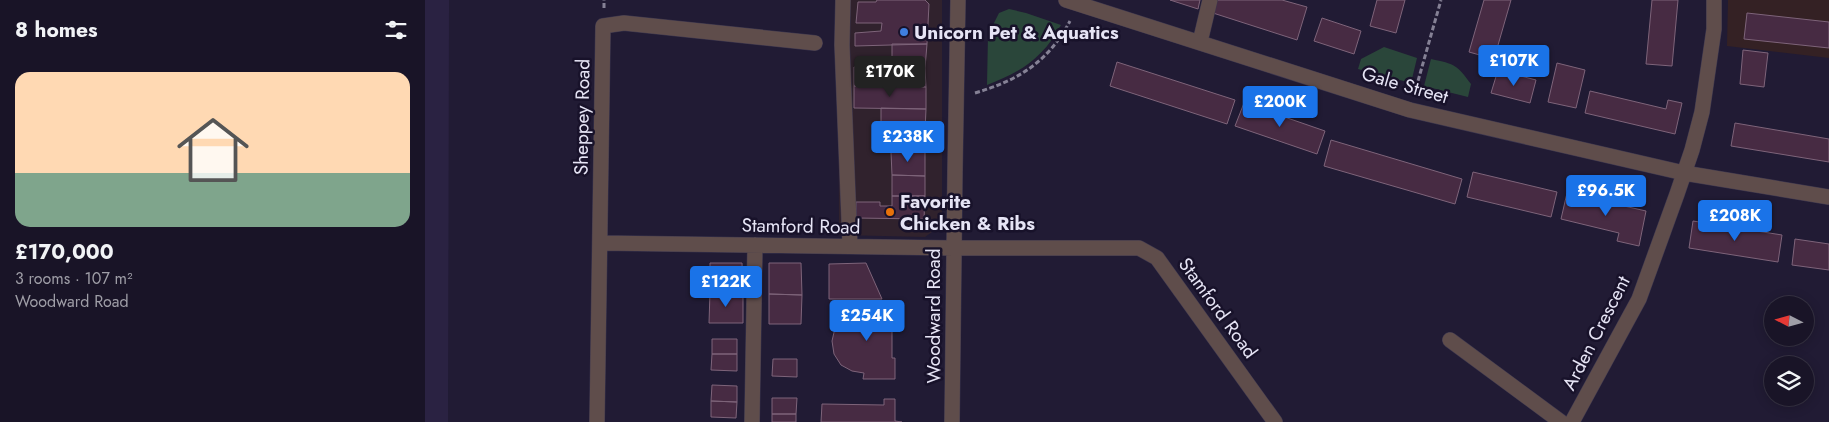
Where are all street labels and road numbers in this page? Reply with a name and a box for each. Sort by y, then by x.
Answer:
street label: Sheppey Road [567,59,597,175]
street label: Gale Street [1358,60,1452,110]
street label: Stamford Road [741,211,861,241]
street label: Woodward Road [920,249,947,383]
street label: Stamford Road [1172,252,1264,364]
street label: Arden Crescent [1555,271,1637,395]

